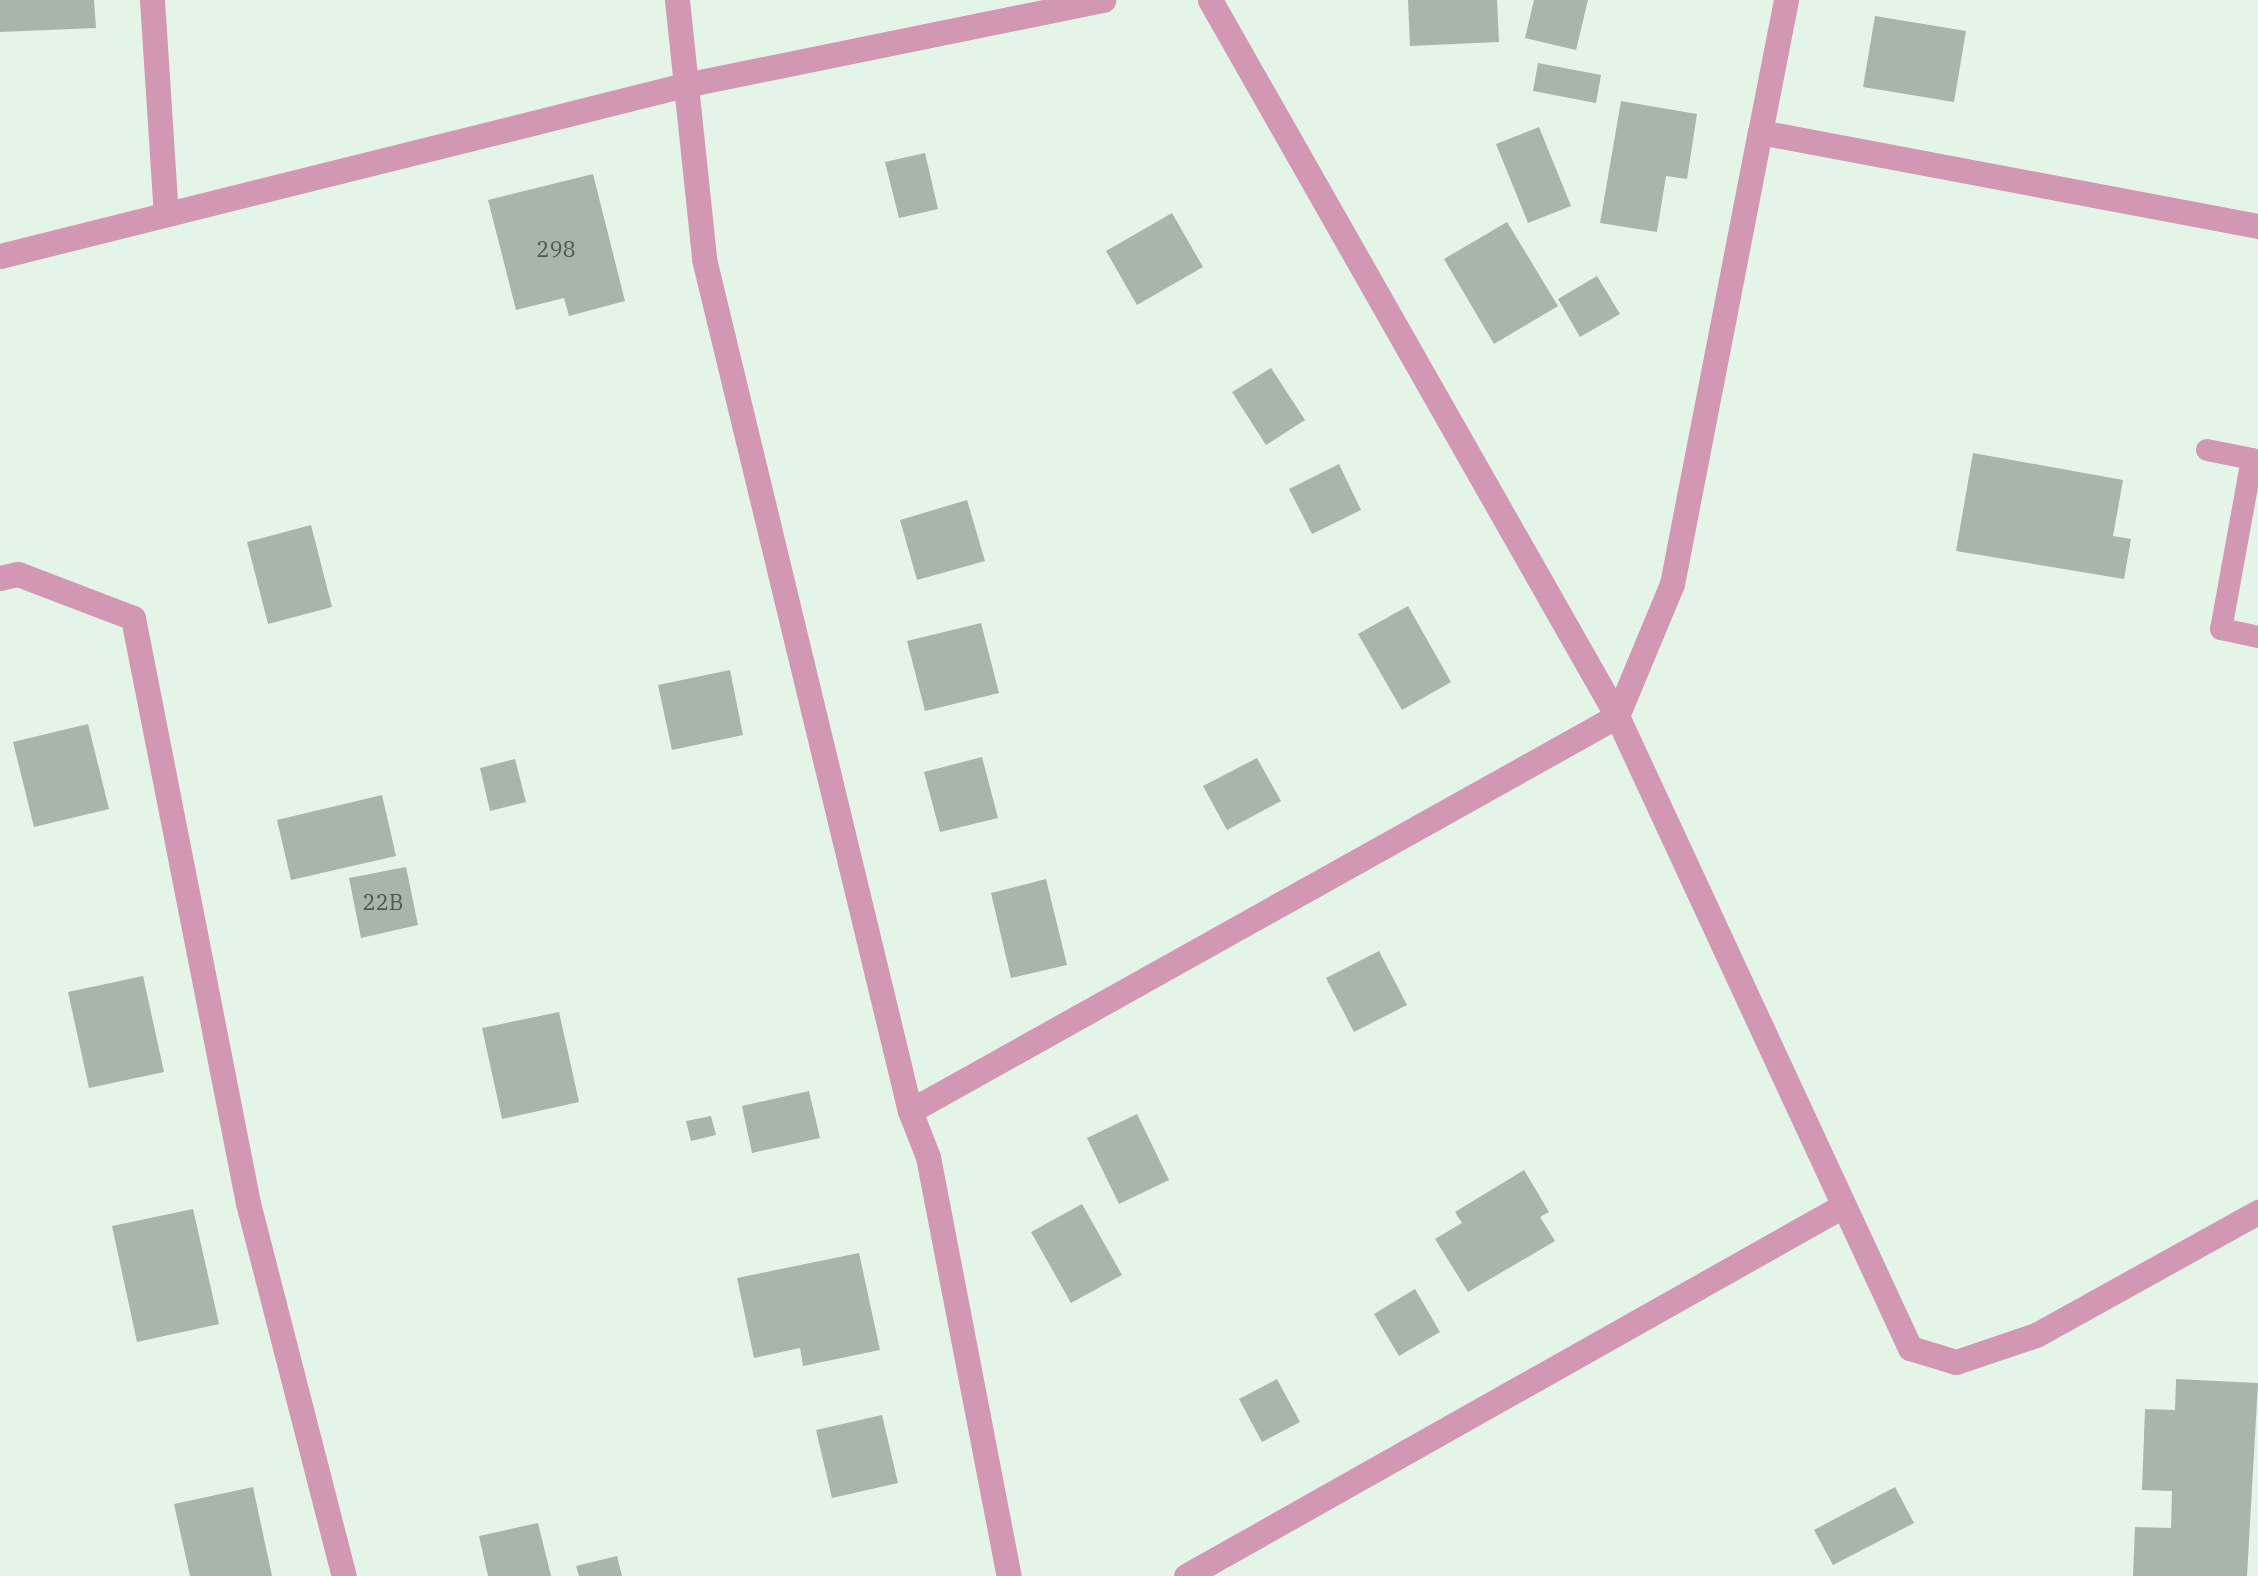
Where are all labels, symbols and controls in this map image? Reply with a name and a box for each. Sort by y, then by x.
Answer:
house number: 298 [536,236,576,262]
house number: 22В [362,889,404,915]

